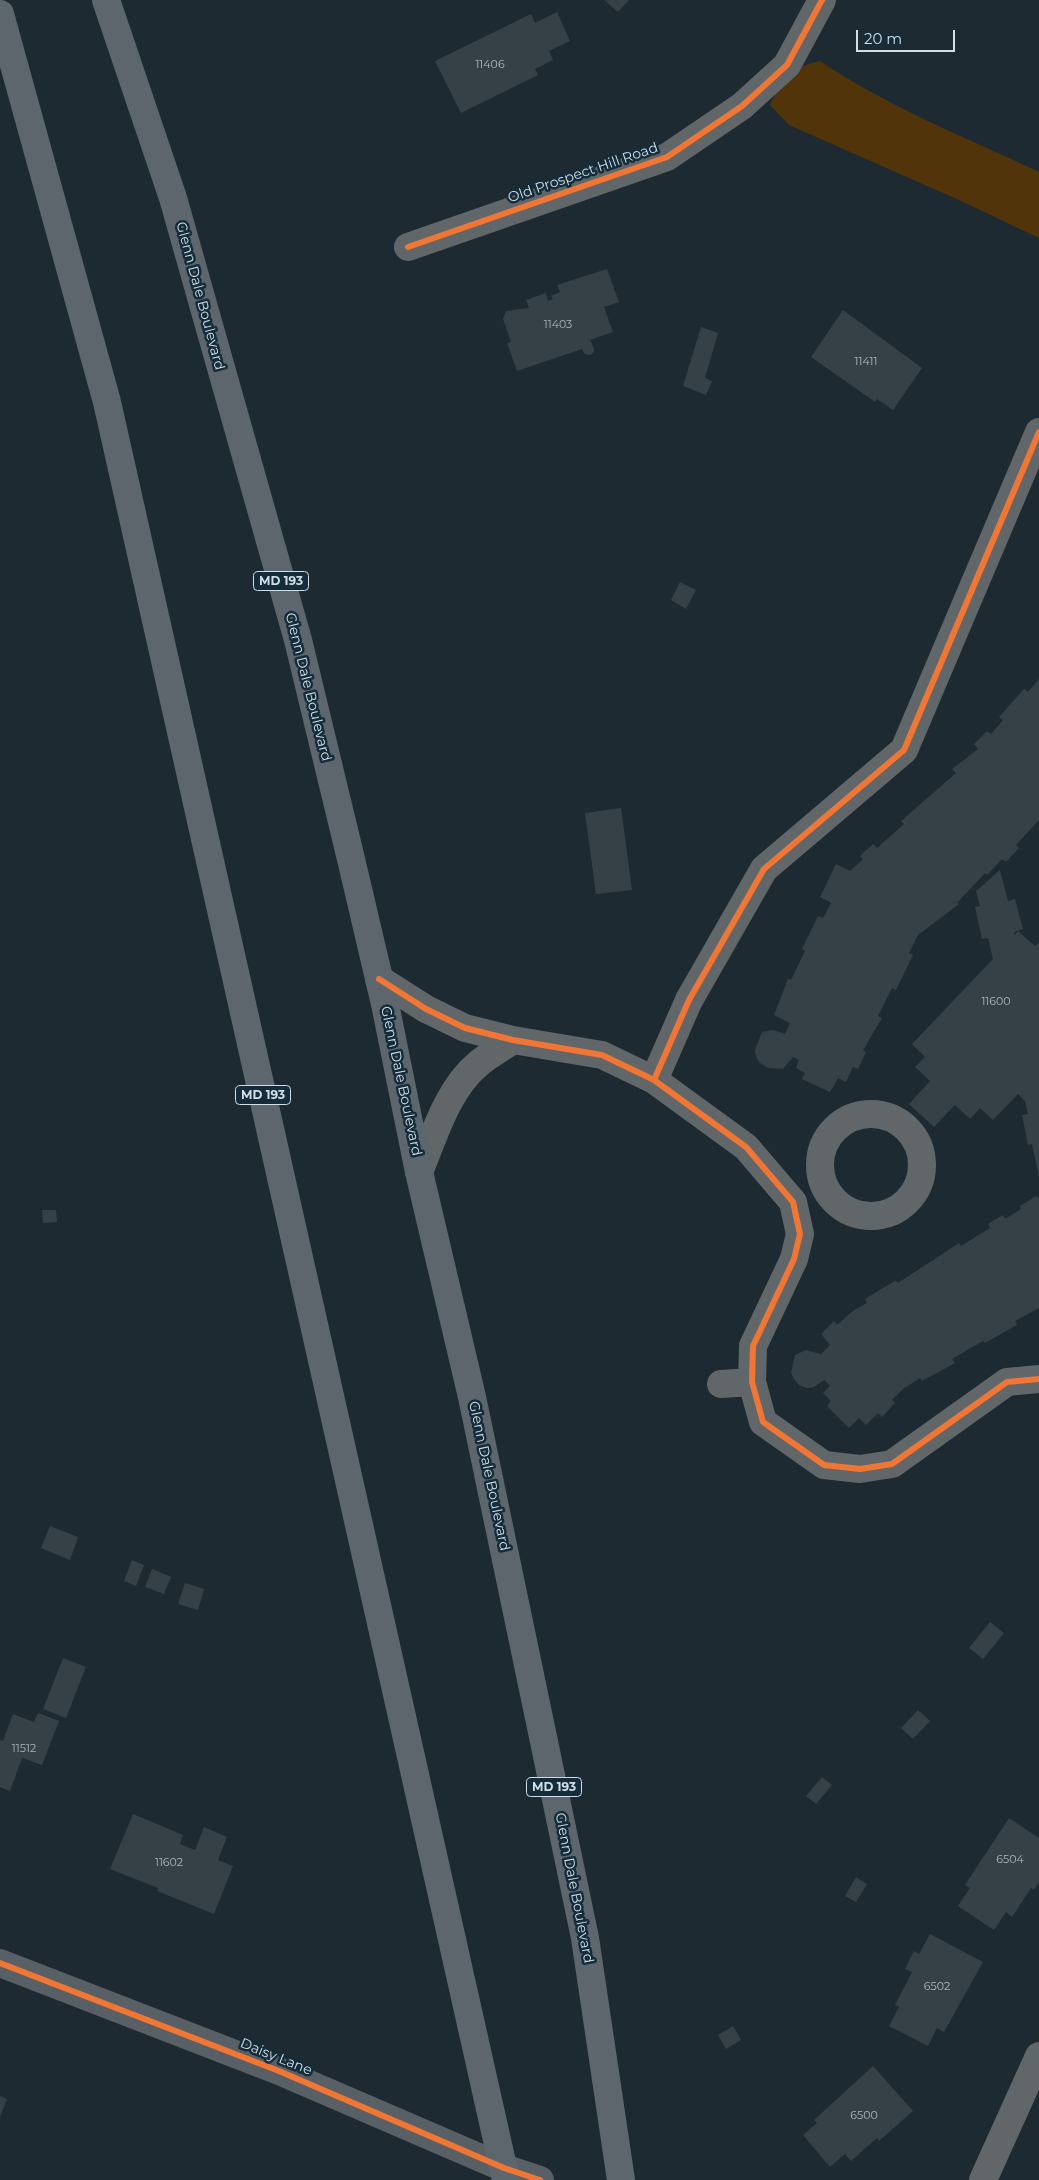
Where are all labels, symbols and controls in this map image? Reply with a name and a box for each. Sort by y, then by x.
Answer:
scale bar [859,20,958,52]
text: 20 m [864,29,902,48]
house number: 11406 [475,58,505,72]
street label: Old Prospect Hill Road [506,139,660,207]
street label: Glenn Dale Boulevard [172,220,228,372]
house number: 11403 [544,318,572,332]
house number: 11411 [855,355,877,369]
road number: MD 193 [254,572,308,590]
street label: Glenn Dale Boulevard [281,611,335,763]
house number: 11600 [981,995,1011,1009]
street label: Glenn Dale Boulevard [377,1005,425,1157]
road number: MD 193 [236,1086,290,1104]
street label: Glenn Dale Boulevard [465,1400,513,1552]
house number: 11512 [12,1742,36,1756]
road number: MD 193 [526,1778,582,1796]
street label: Glenn Dale Boulevard [551,1811,597,1965]
house number: 6504 [996,1853,1024,1867]
house number: 11602 [155,1856,183,1870]
house number: 6502 [924,1980,950,1994]
street label: Daisy Lane [238,2035,314,2079]
house number: 6500 [850,2109,878,2123]

